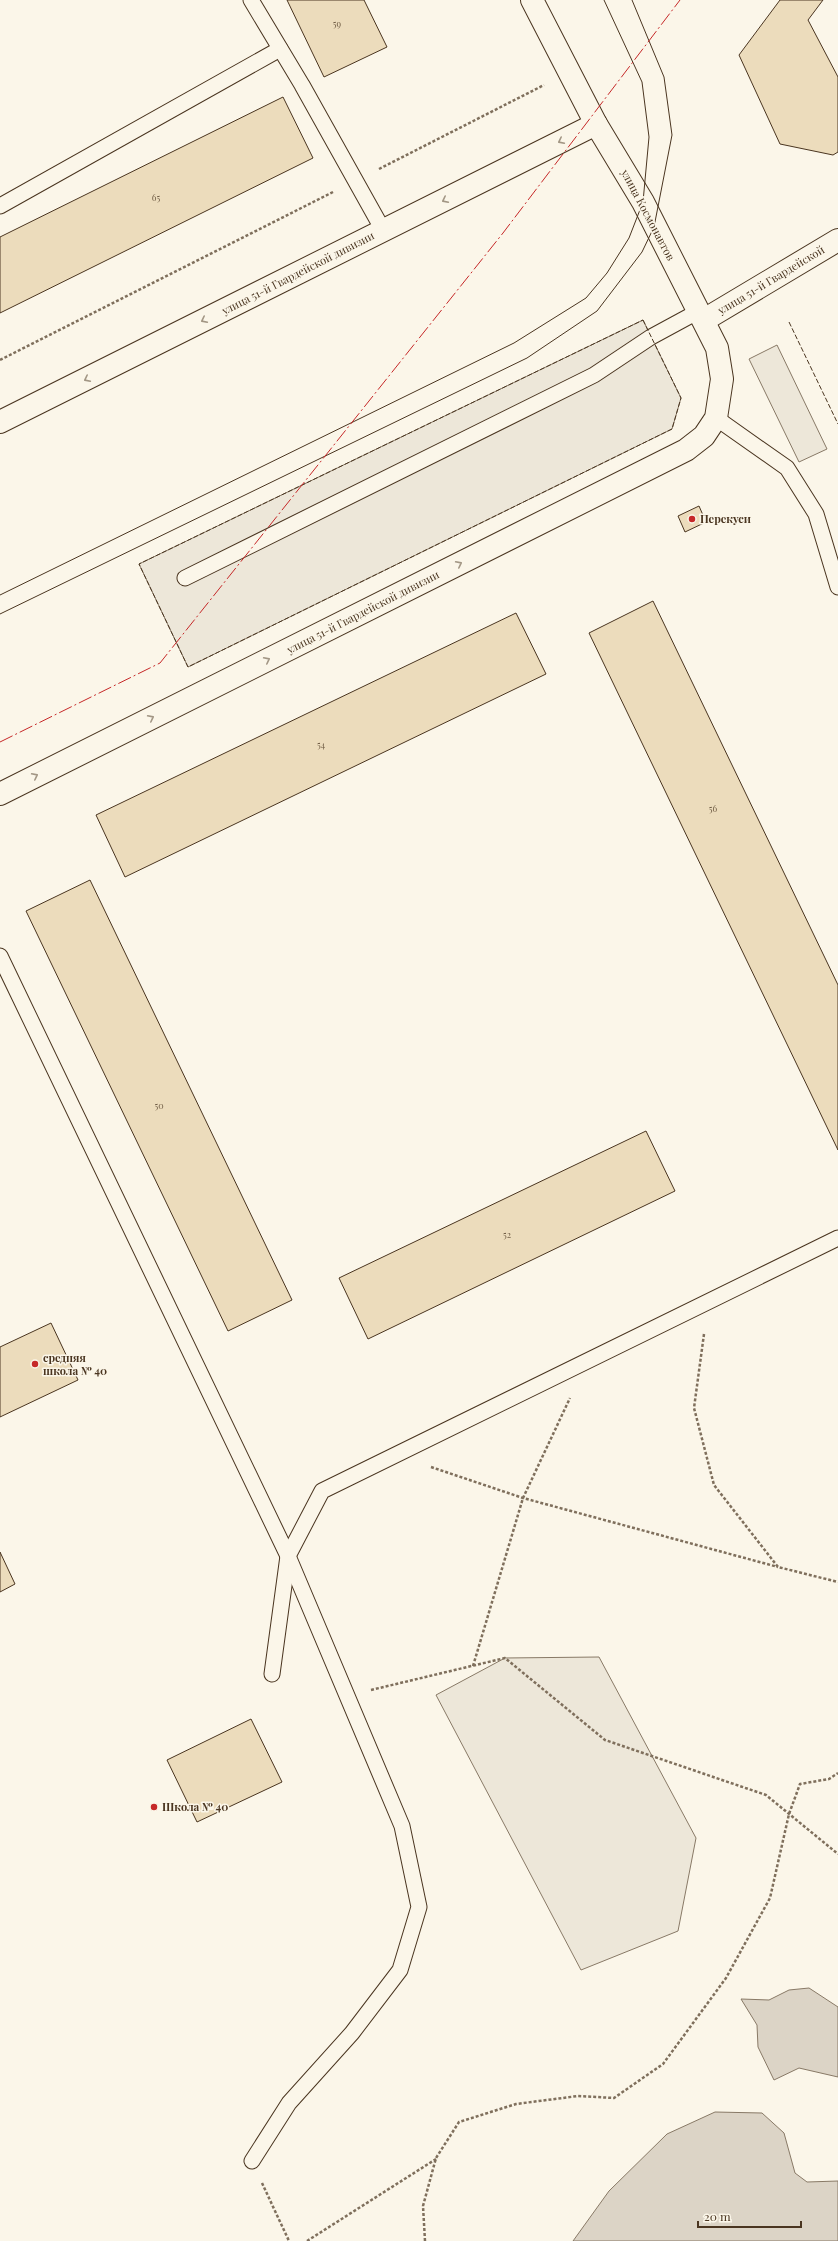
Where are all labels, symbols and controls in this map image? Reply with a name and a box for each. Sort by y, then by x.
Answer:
house number: 59 [333,17,342,29]
one-way arrow [558,136,565,144]
street label: улица Космонавтов [618,166,679,263]
house number: 65 [152,191,160,203]
one-way arrow [442,195,449,202]
street label: улица 51-й Гвардейской дивизии [218,227,377,318]
street label: улица 51-й Гвардейской [714,242,827,318]
one-way arrow [200,316,208,323]
one-way arrow [84,374,92,382]
place label: Перекуси [700,511,751,526]
marker: Перекуси [687,514,697,524]
one-way arrow [454,561,462,569]
street label: улица 51-й Гвардейской дивизии [283,566,442,657]
one-way arrow [263,657,271,664]
one-way arrow [147,715,154,723]
house number: 54 [317,738,326,750]
one-way arrow [31,773,38,781]
house number: 56 [709,802,718,814]
house number: 50 [154,1099,164,1111]
house number: 52 [503,1228,511,1240]
place label: средняя школа № 40 [43,1350,107,1378]
marker: средняя школа № 40 [30,1359,40,1369]
place label: Школа № 40 [162,1799,228,1814]
marker: Школа № 40 [149,1802,159,1812]
scale bar [698,2203,801,2229]
text: 20 m [704,2208,731,2224]

